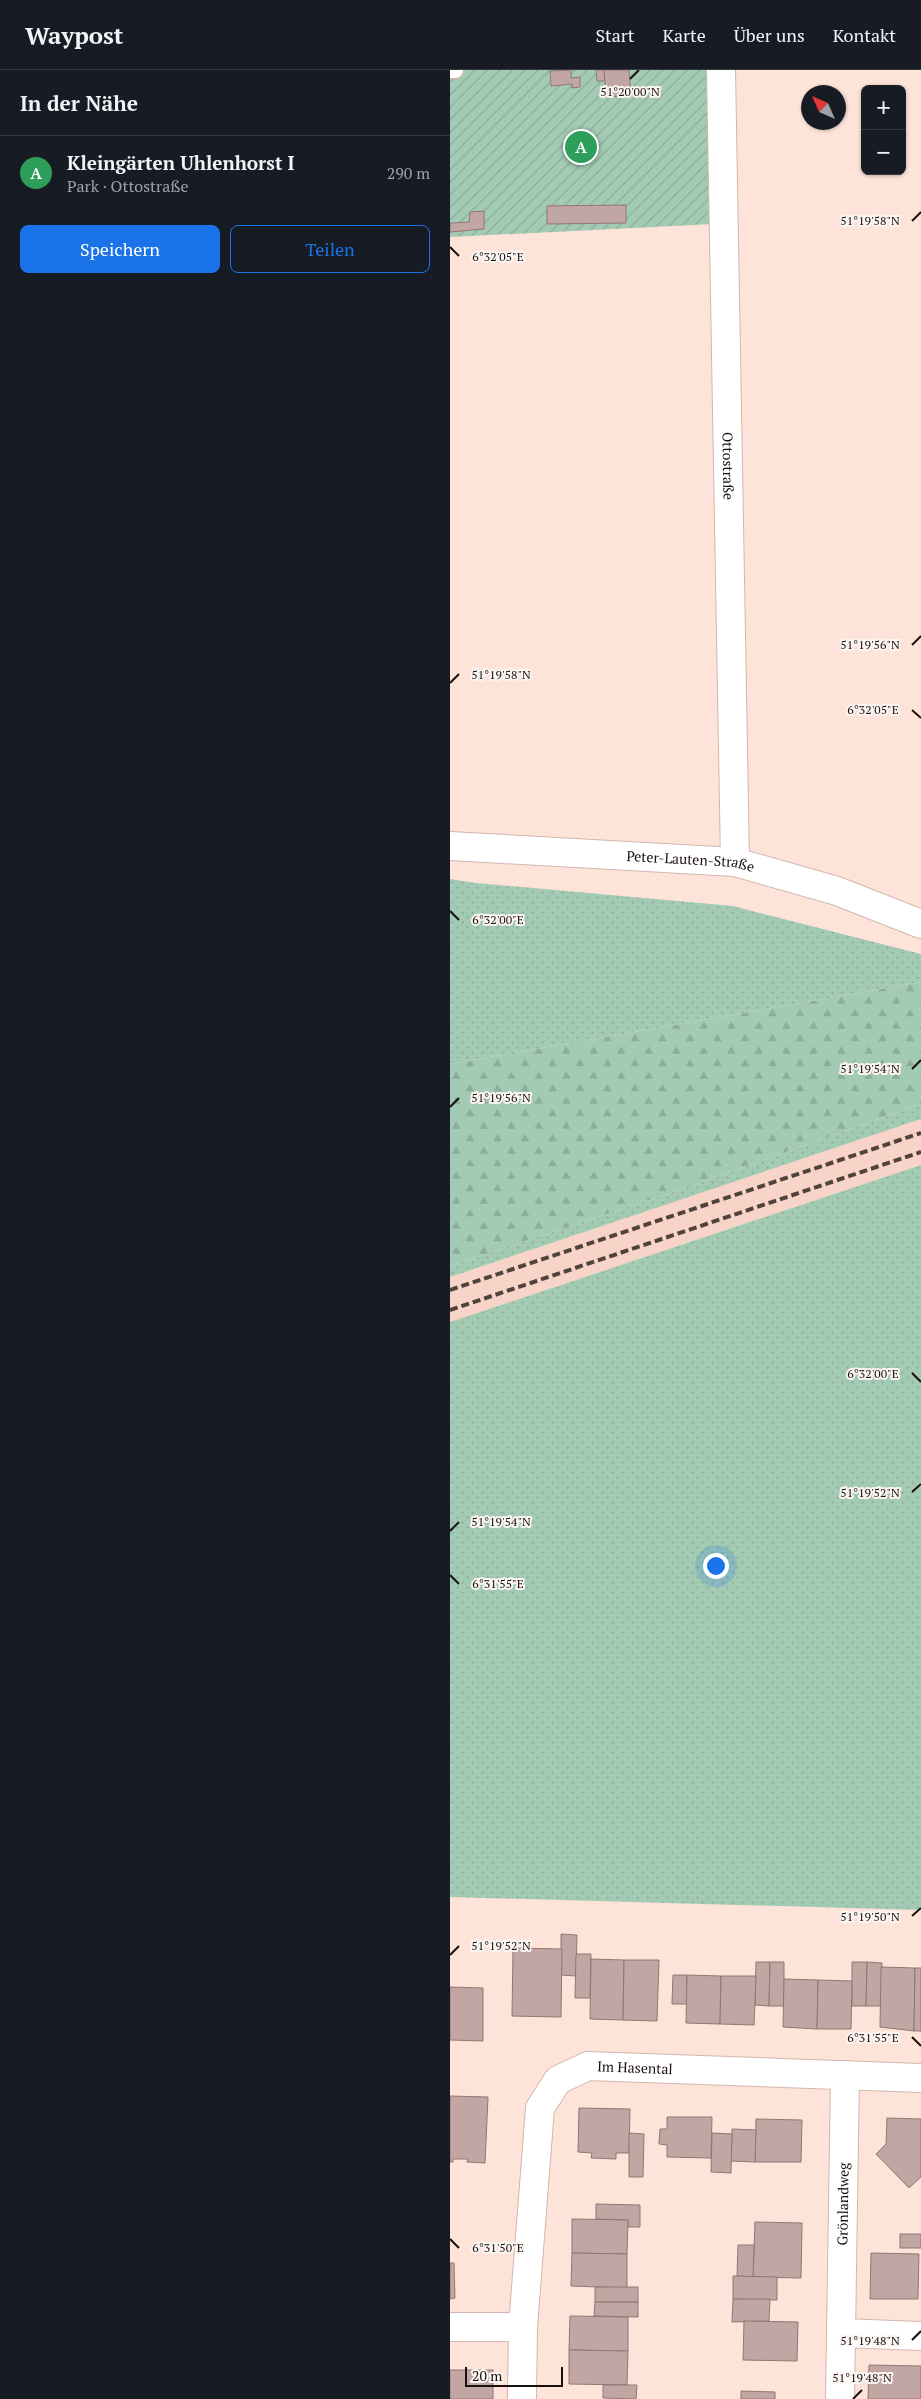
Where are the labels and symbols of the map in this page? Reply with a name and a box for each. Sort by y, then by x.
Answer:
text: 51°20'00"N [600,84,660,99]
north arrow [801,85,846,130]
pin: A [565,128,597,166]
text: 51°19'58"N [840,213,900,228]
text: 6°32'05"E [472,249,524,264]
street label: Ottostraße [718,432,739,500]
text: 51°19'56"N [840,637,900,652]
text: 51°19'58"N [471,667,531,682]
text: 6°32'05"E [847,702,899,717]
street label: Peter-Lauten-Straße [626,846,757,876]
text: 6°32'00"E [472,912,524,927]
text: 51°19'54"N [840,1061,900,1076]
text: 51°19'56"N [471,1090,531,1105]
text: 6°32'00"E [847,1366,899,1381]
text: 51°19'52"N [840,1485,900,1500]
text: 51°19'54"N [471,1514,531,1529]
your location [703,1553,729,1579]
text: 6°31'55"E [472,1576,524,1591]
text: 51°19'50"N [840,1909,900,1924]
text: 51°19'52"N [471,1938,531,1953]
text: 6°31'55"E [847,2030,899,2045]
street label: Im Hasental [597,2056,673,2078]
street label: Grönlandweg [832,2162,853,2246]
text: 6°31'50"E [472,2240,524,2255]
text: 51°19'48"N [840,2333,900,2348]
scale bar [465,2364,562,2387]
text: 51°19'48"N [832,2370,892,2385]

